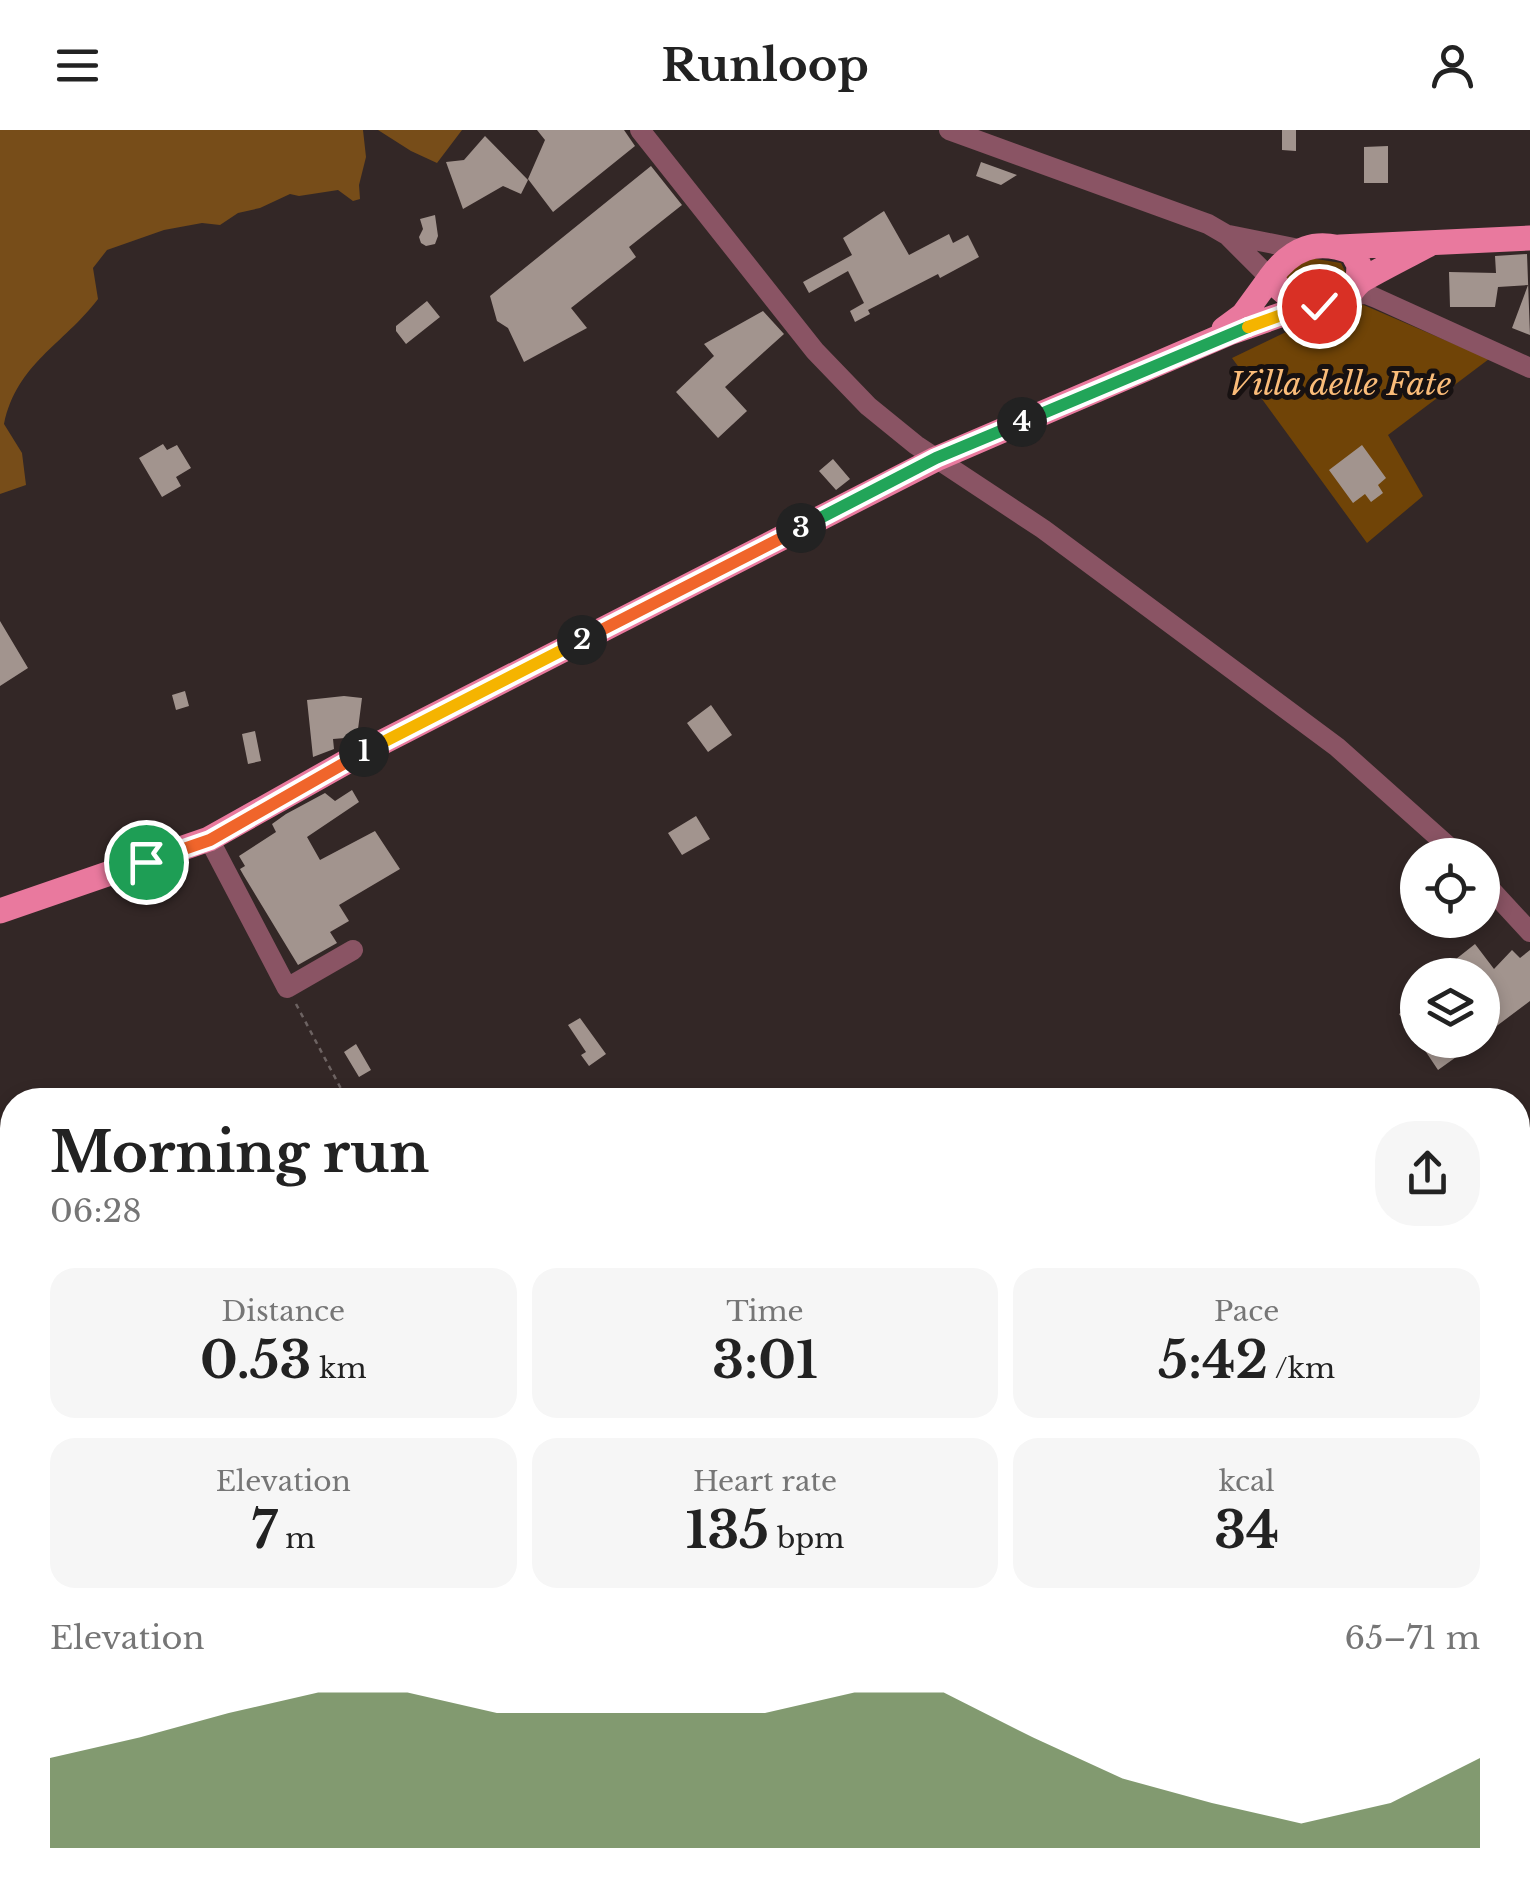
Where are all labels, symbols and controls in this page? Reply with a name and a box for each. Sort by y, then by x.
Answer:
text: Runloop [661,37,869,93]
icon: menu [50,38,105,93]
icon: person [1425,38,1480,93]
pin [1277,264,1362,349]
icon: check [1292,279,1347,334]
park label: Villa delle Fate [1229,364,1452,404]
pin: 4 [997,397,1047,447]
text: 4 [1013,404,1031,439]
pin: 3 [776,503,826,553]
text: 3 [792,510,810,545]
pin: 2 [557,615,607,665]
text: 2 [573,622,591,657]
pin: 1 [339,727,389,777]
text: 1 [358,734,370,769]
pin [104,820,189,905]
icon: arrive [119,835,174,890]
map controls [1400,838,1500,1058]
button: locate [1400,838,1500,938]
button: layers [1400,958,1500,1058]
text: Morning run [50,1119,429,1187]
button: share [1375,1121,1480,1226]
text: 06:28 [50,1191,142,1231]
text: Distance [222,1294,345,1329]
text: Time [726,1294,804,1329]
text: Pace [1214,1294,1279,1329]
text: 0.53 [200,1329,311,1392]
text: 3:01 [712,1329,818,1392]
text: 5:42 [1158,1329,1268,1392]
text: km [311,1351,367,1386]
text: /km [1268,1351,1335,1386]
text: Elevation [216,1464,351,1499]
text: Heart rate [693,1464,837,1499]
text: kcal [1219,1464,1275,1499]
text: 7 [251,1499,277,1562]
text: 135 [686,1499,769,1562]
text: 34 [1214,1499,1279,1562]
text: m [277,1521,315,1556]
text: bpm [769,1521,844,1556]
text: Elevation [50,1618,204,1658]
text: 65–71 m [1345,1618,1480,1658]

